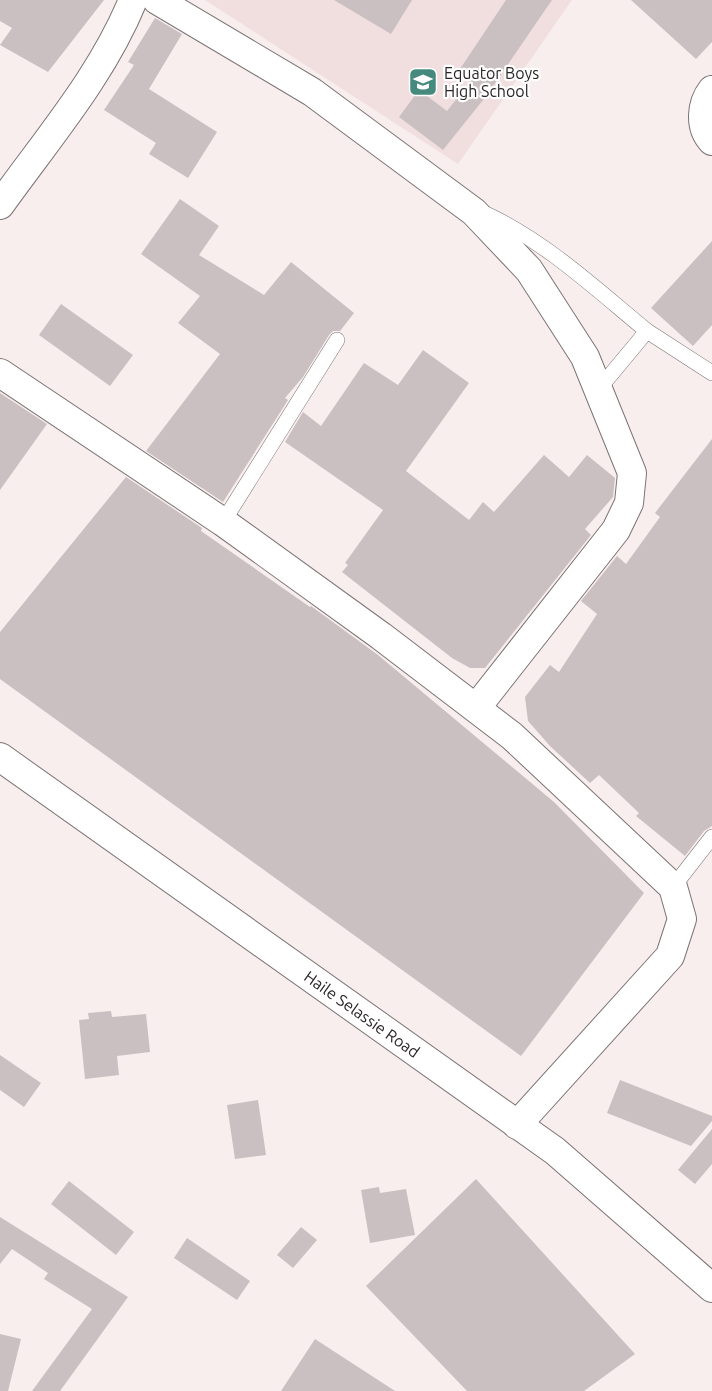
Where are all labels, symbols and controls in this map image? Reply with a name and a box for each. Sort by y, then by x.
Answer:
place label: Equator Boys High School [444,64,539,100]
school or university icon: Equator Boys High School [407,66,439,98]
street label: Haile Selassie Road [301,967,423,1061]

